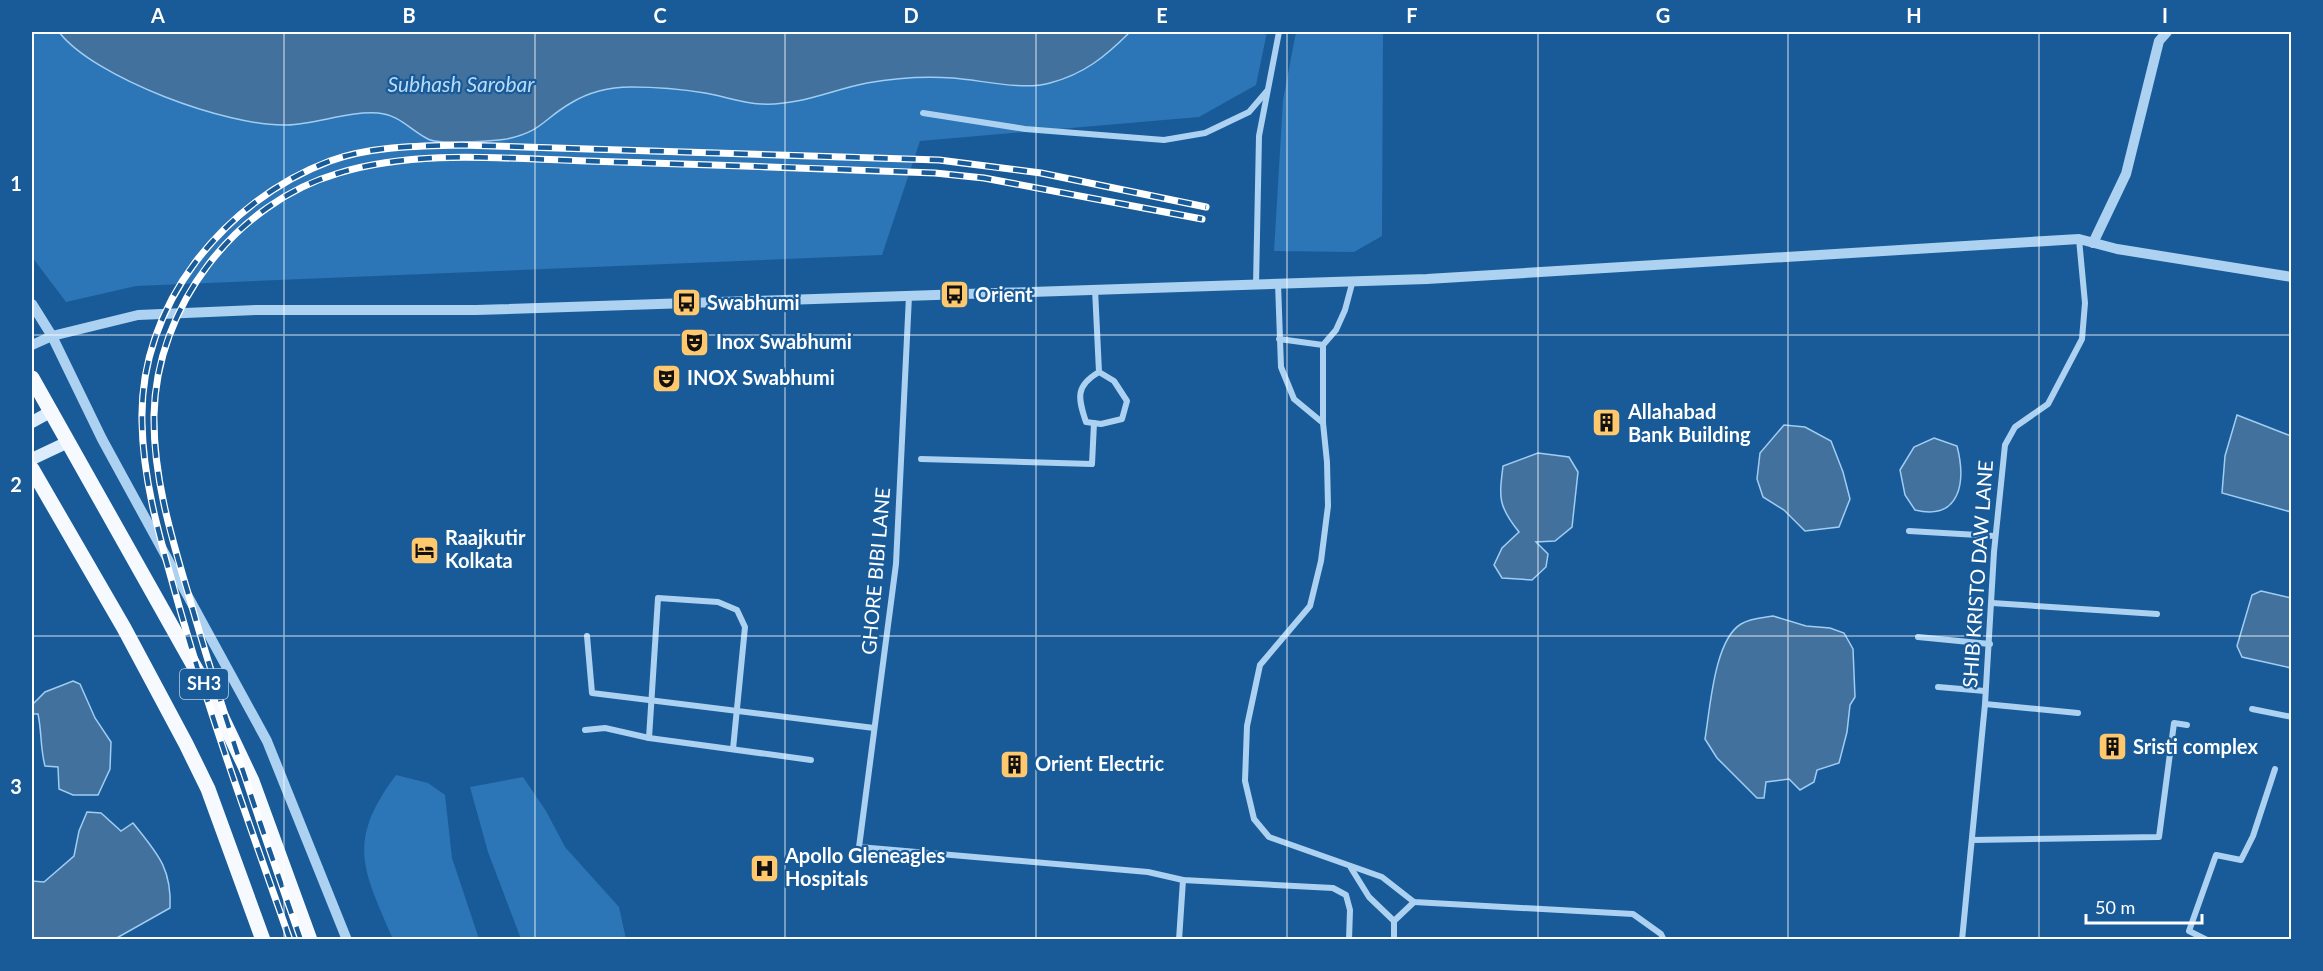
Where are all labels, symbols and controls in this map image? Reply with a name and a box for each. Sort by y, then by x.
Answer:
text: A [150,3,165,27]
text: B [402,3,416,27]
text: C [653,3,667,27]
text: D [903,3,919,27]
text: E [1156,3,1168,27]
text: F [1406,3,1418,27]
text: G [1656,3,1670,27]
text: H [1906,3,1922,27]
text: I [2162,3,2168,27]
water label: Subhash Sarobar [387,71,535,96]
text: 1 [10,171,22,195]
bus stop icon: Orient [938,279,970,311]
place label: Orient [975,282,1033,306]
bus stop icon: Swabhumi [670,287,702,319]
place label: Swabhumi [707,290,799,314]
theatre icon: Inox Swabhumi [679,326,711,358]
place label: Inox Swabhumi [716,329,852,353]
theatre icon: INOX Swabhumi [650,362,682,394]
place label: INOX Swabhumi [687,365,835,389]
place label: Allahabad Bank Building [1627,399,1751,446]
building icon: Allahabad Bank Building [1591,407,1623,439]
street label: SHIB KRISTO DAW LANE [1957,459,1997,688]
text: 2 [10,472,22,496]
street label: GHORE BIBI LANE [856,486,894,656]
place label: Raajkutir Kolkata [445,525,526,572]
hotel icon: Raajkutir Kolkata [408,534,440,566]
road number: SH3 [180,669,228,699]
building icon: Sristi complex [2096,731,2128,763]
place label: Sristi complex [2133,734,2258,758]
building icon: Orient Electric [998,748,1030,780]
place label: Orient Electric [1035,751,1164,775]
text: 3 [10,774,22,798]
place label: Apollo Gleneagles Hospitals [784,843,945,890]
hospital icon: Apollo Gleneagles Hospitals [748,852,780,884]
scale bar [2086,887,2202,925]
text: 50 m [2095,896,2135,918]

